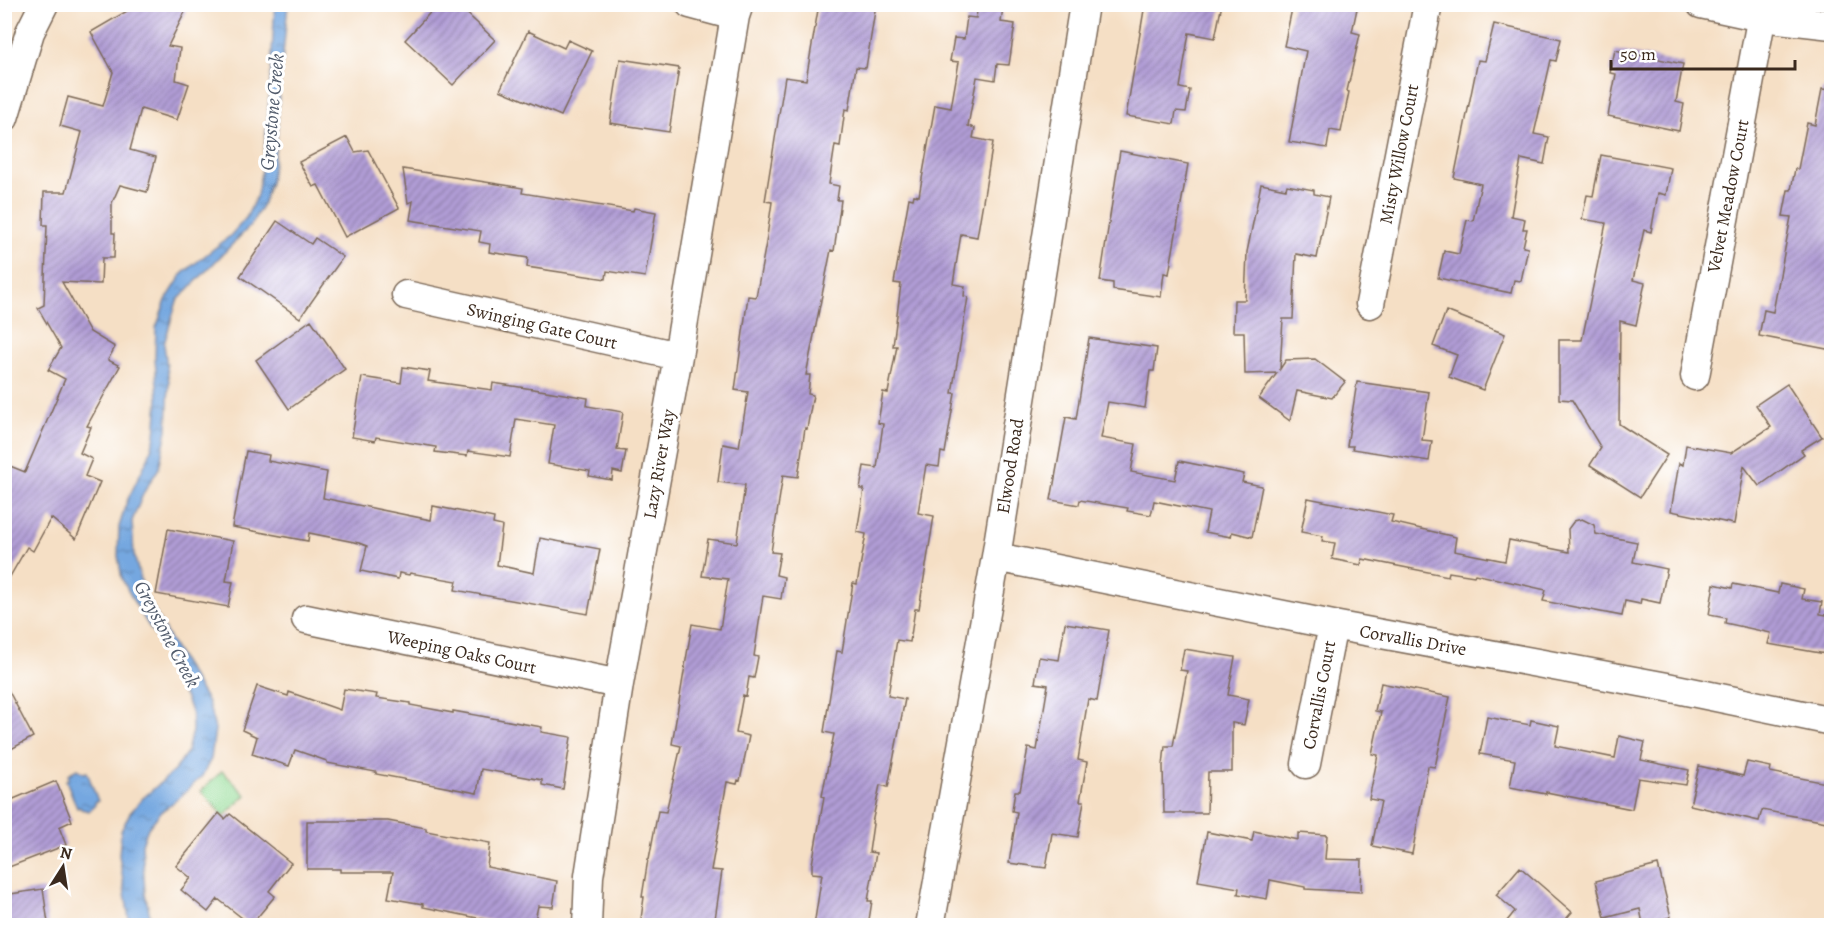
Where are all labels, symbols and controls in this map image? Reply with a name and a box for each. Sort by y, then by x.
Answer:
scale bar [1611,33,1796,71]
text: 50 m [1620,42,1656,66]
water label: Greystone Creek [253,52,291,172]
street label: Misty Willow Court [1374,82,1424,226]
street label: Velvet Meadow Court [1701,117,1755,276]
street label: Swinging Gate Court [464,297,620,355]
street label: Lazy River Way [638,406,681,521]
street label: Elwood Road [991,416,1029,515]
water label: Greystone Creek [127,576,207,692]
street label: Corvallis Drive [1358,619,1468,661]
street label: Weeping Oaks Court [384,624,539,680]
street label: Corvallis Court [1297,639,1341,751]
north arrow [33,837,93,897]
text: N [58,841,74,865]

